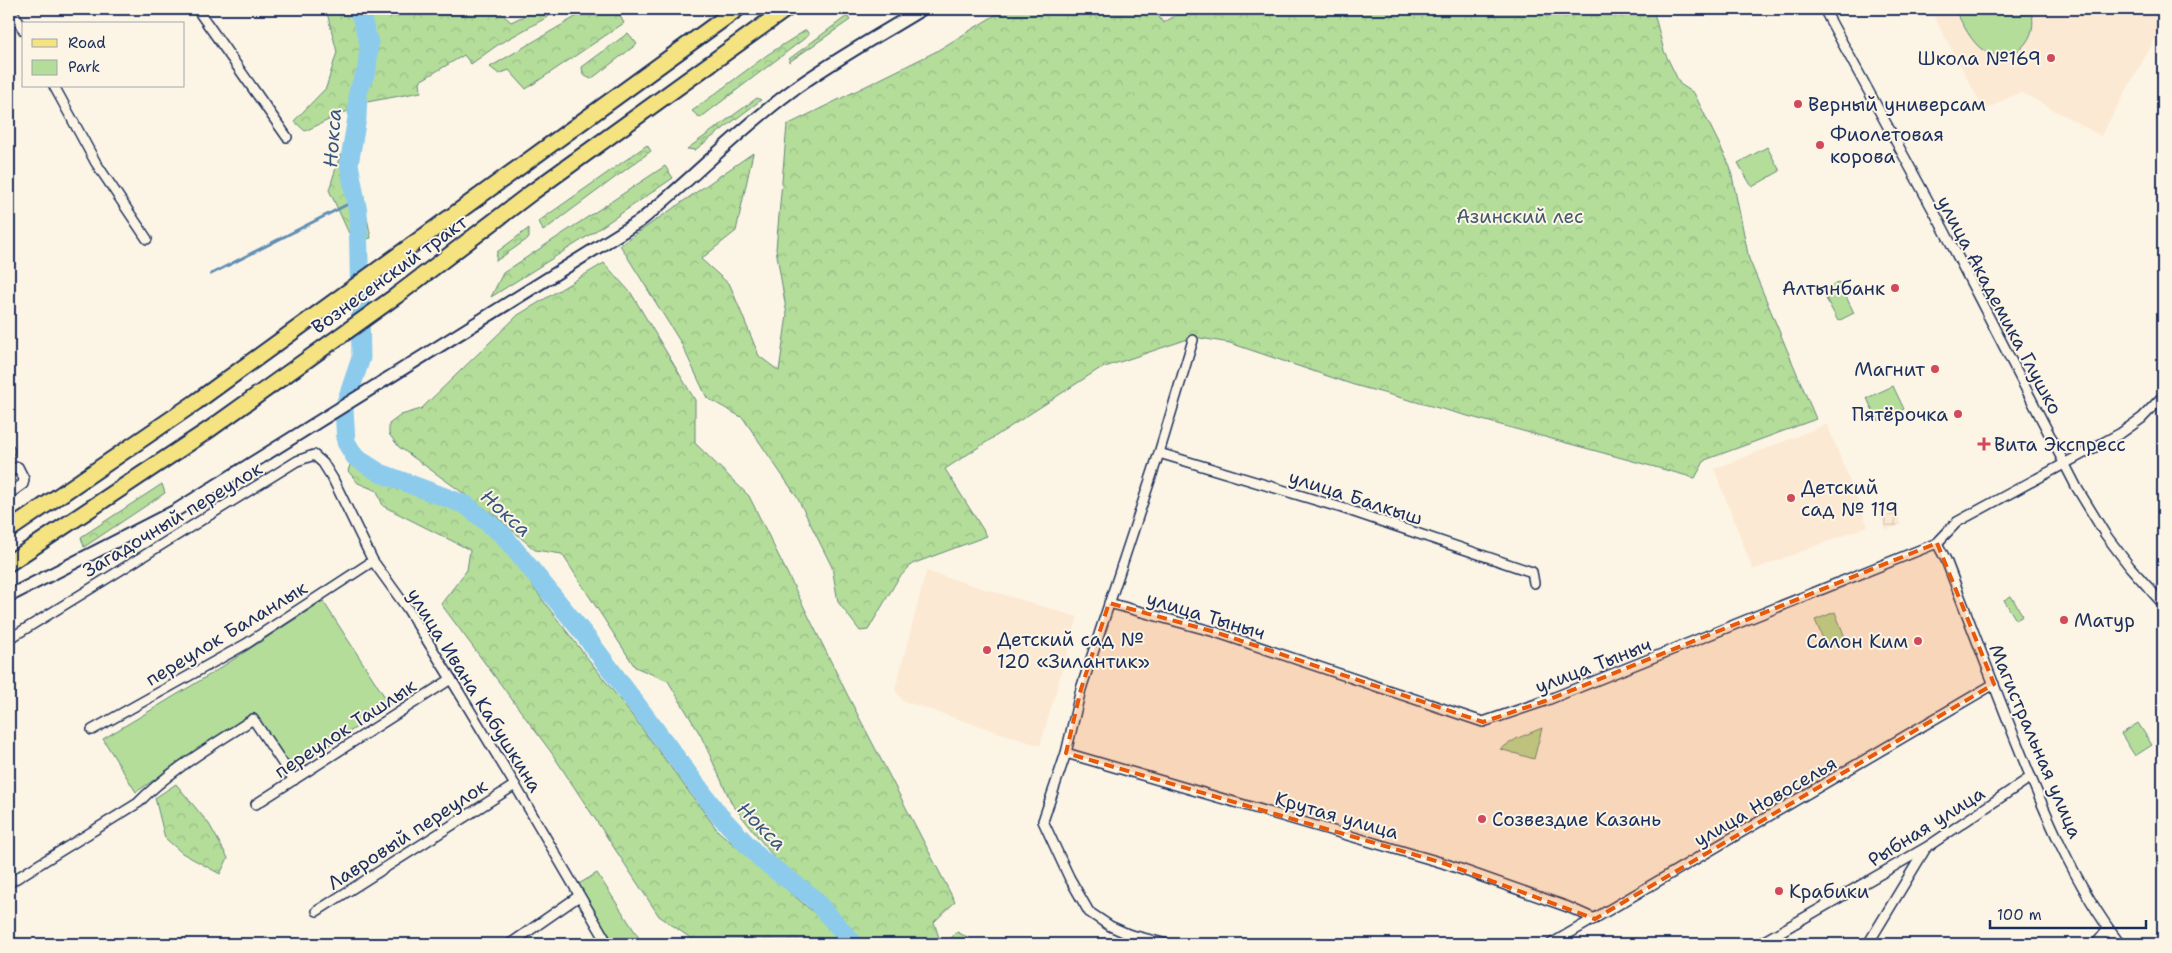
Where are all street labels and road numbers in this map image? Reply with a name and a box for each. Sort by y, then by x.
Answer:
street label: улица Академика Глушко [1931,192,2068,419]
street label: Вознесенский тракт [306,209,473,339]
street label: Загадочный переулок [78,456,267,583]
street label: улица Балкыш [1286,464,1426,531]
street label: переулок Баланлык [141,575,312,692]
street label: улица Ивана Кабушкина [401,584,548,797]
street label: улица Тыныч [1144,586,1268,645]
street label: улица Тыныч [1531,632,1655,699]
street label: Магистральная улица [1983,640,2088,843]
street label: переулок Ташлык [269,673,421,784]
street label: улица Новоселья [1689,750,1841,853]
street label: Лавровый переулок [323,773,492,895]
street label: Рыбная улица [1863,780,1990,872]
street label: Крутая улица [1272,786,1402,845]

